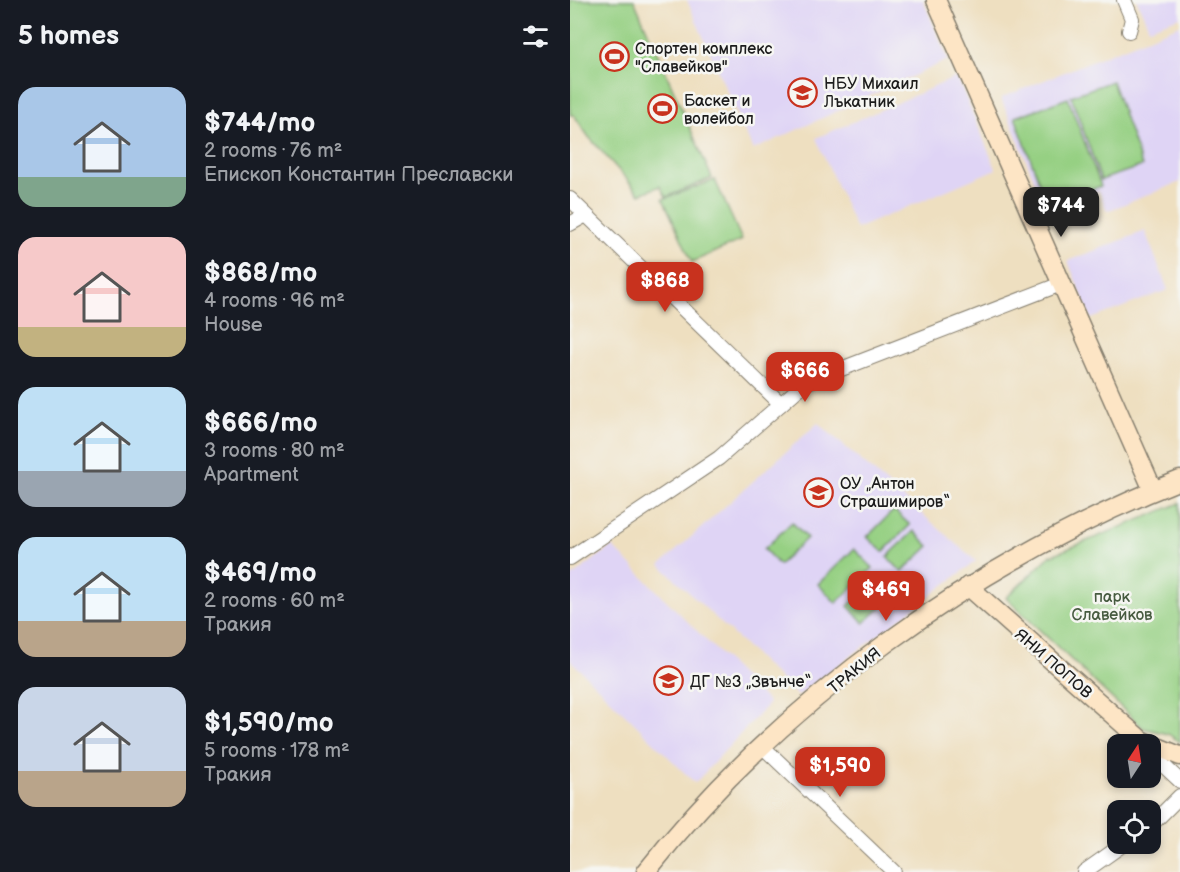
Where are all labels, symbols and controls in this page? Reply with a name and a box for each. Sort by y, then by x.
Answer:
icon: filters [519,20,552,53]
text: 5 homes [18,21,119,52]
place label: Спортен комплекс "Славейков" [635,40,773,77]
sports icon: Спортен комплекс "Славейков" [598,41,630,73]
place label: НБУ Михаил Лъкатник [823,75,919,112]
school or university icon: НБУ Михаил Лъкатник [787,76,819,108]
place label: Баскет и волейбол [684,92,754,129]
sports icon: Баскет и волейбол [647,93,679,125]
text: $744/mo [204,108,315,139]
icon: home [66,111,138,183]
text: 2 rooms · 76 m² [204,139,342,163]
text: Епископ Константин Преславски [204,163,513,187]
pin: $744 [1025,187,1097,238]
text: $744 [1037,194,1085,218]
text: $868/mo [204,258,317,289]
icon: home [66,261,138,333]
pin: $868 [629,262,701,313]
text: $868 [640,269,690,293]
text: 4 rooms · 96 m² [204,289,345,313]
text: House [204,313,263,337]
pin: $666 [769,352,841,403]
text: $666 [780,359,830,383]
text: $666/mo [204,408,318,439]
icon: home [66,411,138,483]
text: 3 rooms · 80 m² [204,439,345,463]
text: Apartment [204,463,299,487]
place label: ОУ „Антон Страшимиров“ [840,475,950,512]
school or university icon: ОУ „Антон Страшимиров“ [803,476,835,508]
text: $469/mo [204,558,317,589]
icon: home [66,561,138,633]
pin: $469 [850,571,922,622]
text: $469 [862,578,910,602]
park label: парк Славейков [1072,588,1153,625]
text: 2 rooms · 60 m² [204,589,345,613]
text: Тракия [204,613,272,637]
street label: ЯНИ ПОПОВ [1010,625,1096,703]
street label: ТРАКИЯ [825,644,885,698]
school or university icon: ДГ №3 „Звънче“ [653,665,685,697]
place label: ДГ №3 „Звънче“ [690,673,811,692]
text: $1,590/mo [204,708,333,739]
icon: home [66,711,138,783]
north arrow [1107,734,1161,788]
map controls [1107,734,1161,854]
text: 5 rooms · 178 m² [204,739,350,763]
pin: $1,590 [791,747,889,798]
text: $1,590 [809,754,871,778]
text: Тракия [204,763,272,787]
button: locate [1107,800,1161,854]

